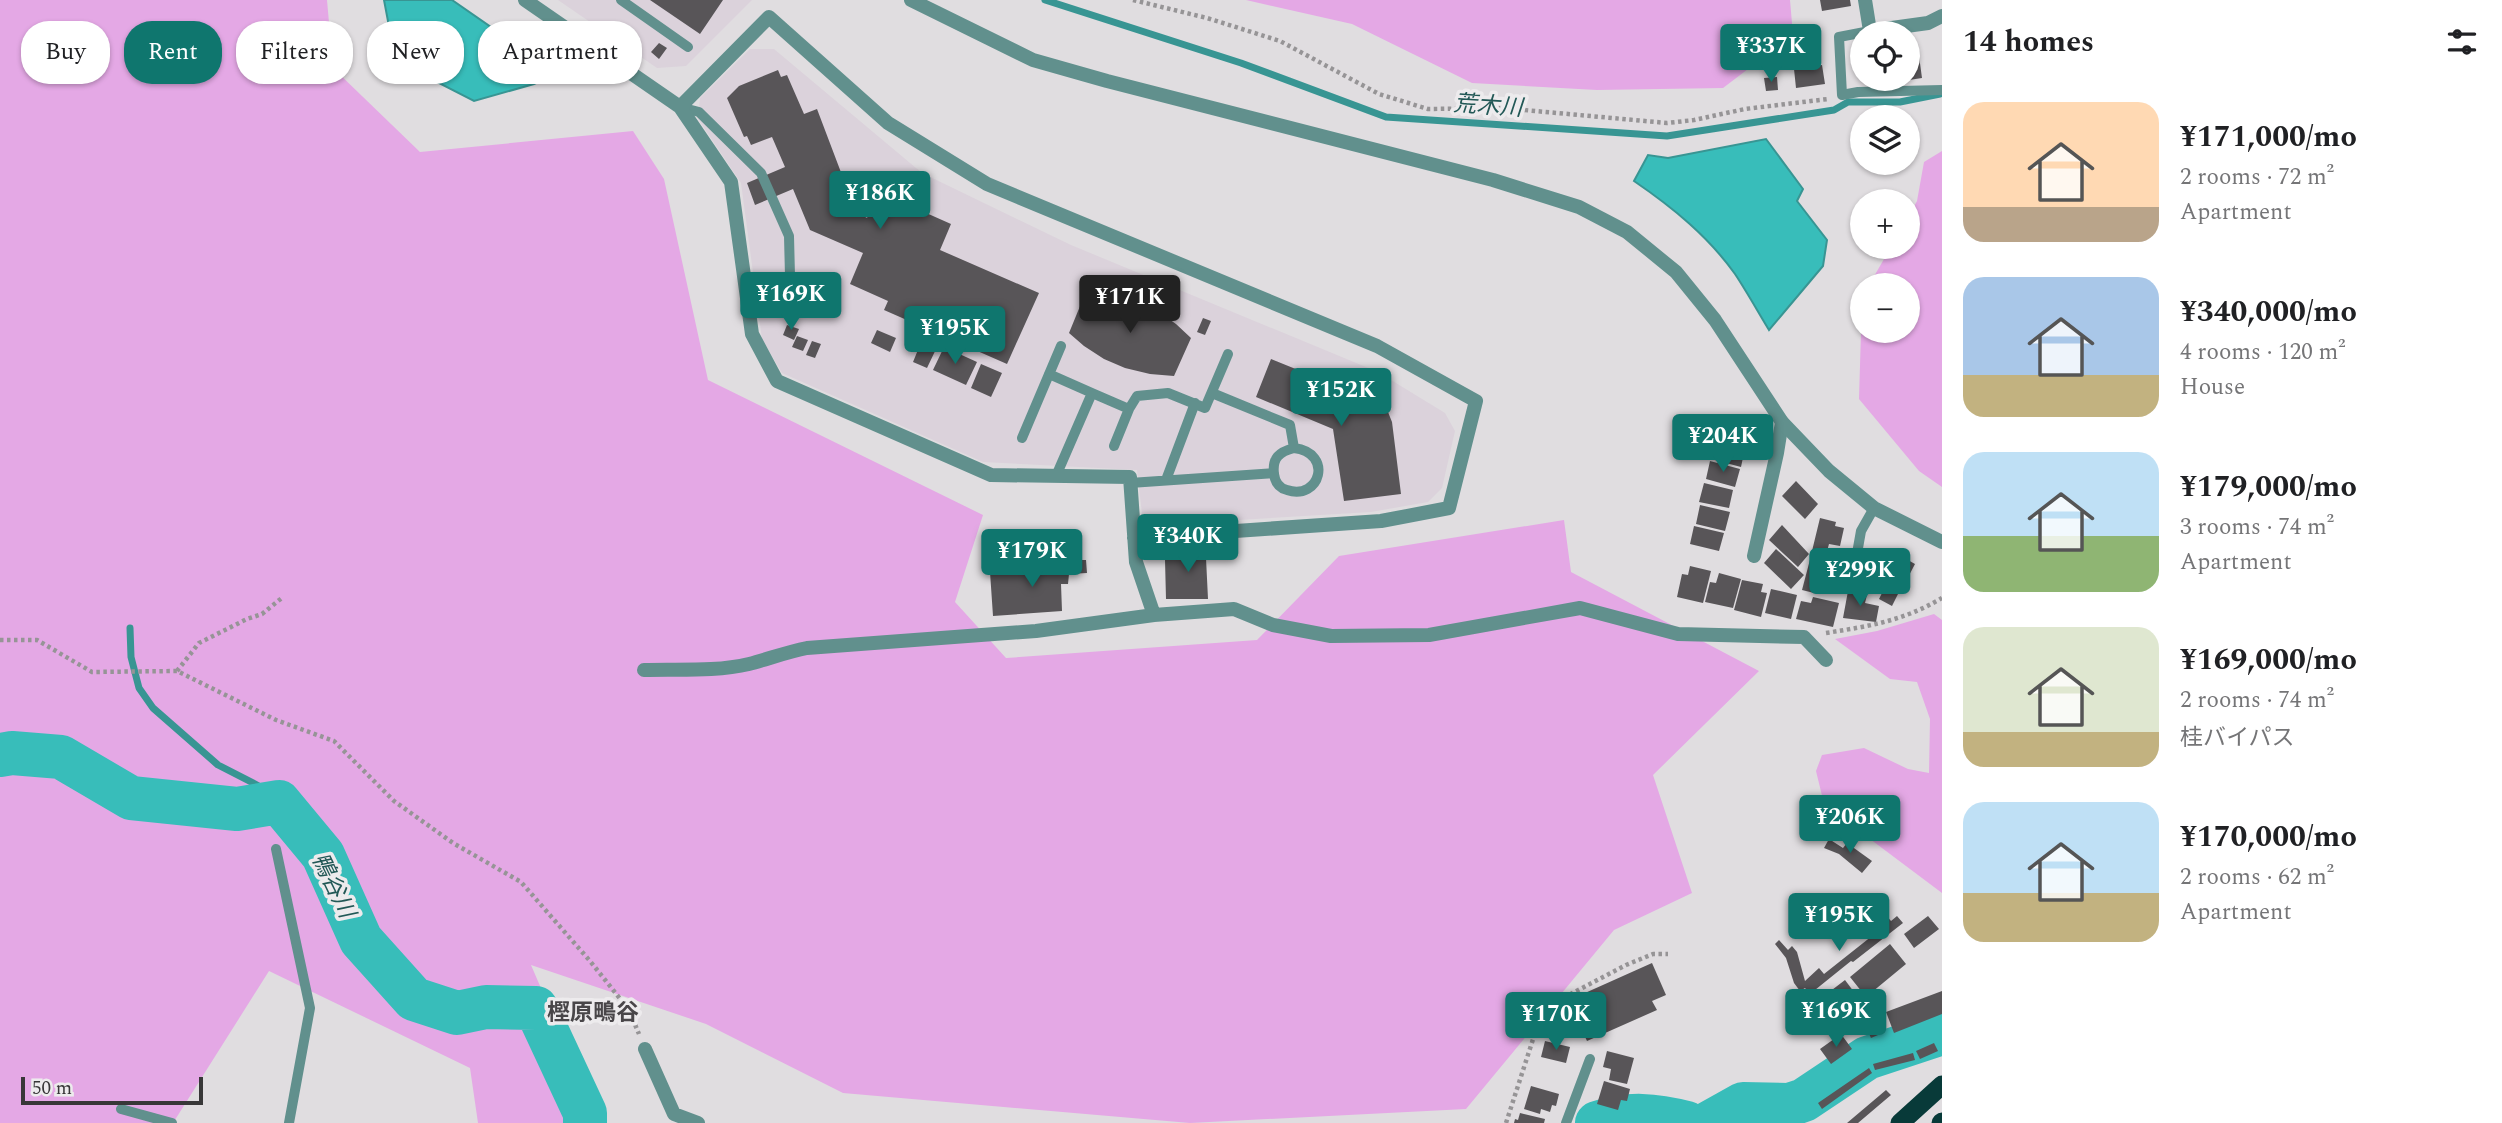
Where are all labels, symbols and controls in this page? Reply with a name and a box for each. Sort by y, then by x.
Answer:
text: 14 homes [1963,19,2094,65]
chip: Buy [21,21,110,84]
chip: Rent [124,21,222,84]
chip: Filters [236,21,353,84]
chip: New [367,21,464,84]
chip: Apartment [478,21,642,84]
map controls [1850,21,1920,343]
button: locate [1850,21,1920,91]
icon: filters [2443,23,2481,61]
pin: ¥337K [1722,24,1820,84]
text: ¥337K [1736,29,1806,64]
water label: 荒木川 [1452,87,1527,127]
button: layers [1850,105,1920,175]
text: ¥171,000/mo [2180,114,2357,160]
icon: home [2019,130,2103,214]
text: 2 rooms · 72 m² [2180,160,2334,195]
pin: ¥186K [831,172,929,231]
text: ¥186K [845,176,915,211]
button: + [1850,189,1920,259]
text: Apartment [2180,195,2292,230]
pin: ¥169K [742,272,840,332]
button: − [1850,273,1920,343]
pin: ¥171K [1081,276,1179,335]
text: ¥169K [756,277,826,312]
text: ¥171K [1095,280,1165,315]
text: ¥340,000/mo [2180,289,2357,335]
icon: home [2019,305,2103,389]
pin: ¥195K [906,306,1004,366]
text: ¥195K [920,311,990,346]
text: 4 rooms · 120 m² [2180,335,2346,370]
pin: ¥152K [1292,368,1390,428]
text: House [2180,370,2245,405]
text: ¥152K [1306,373,1376,408]
pin: ¥204K [1674,414,1772,474]
text: ¥204K [1688,419,1758,454]
text: ¥179,000/mo [2180,464,2357,510]
icon: home [2019,480,2103,564]
text: 3 rooms · 74 m² [2180,510,2334,545]
pin: ¥340K [1139,514,1237,574]
text: ¥340K [1153,519,1223,554]
pin: ¥179K [983,530,1081,589]
text: ¥179K [997,534,1067,569]
text: Apartment [2180,545,2292,580]
pin: ¥299K [1811,548,1909,608]
text: ¥299K [1825,553,1895,588]
text: ¥169,000/mo [2180,637,2357,683]
icon: home [2019,655,2103,739]
text: 2 rooms · 74 m² [2180,683,2334,718]
text: 桂バイパス [2180,721,2295,756]
pin: ¥206K [1801,796,1899,855]
text: ¥206K [1815,800,1885,835]
text: ¥170,000/mo [2180,814,2357,860]
icon: home [2019,830,2103,914]
water label: 鴨谷川 [302,847,365,927]
text: 2 rooms · 62 m² [2180,860,2334,895]
pin: ¥195K [1790,894,1888,953]
text: Apartment [2180,895,2292,930]
text: ¥195K [1804,898,1874,933]
pin: ¥169K [1787,990,1885,1049]
pin: ¥170K [1507,992,1605,1052]
text: ¥169K [1801,994,1871,1029]
district label: 樫原鴫谷 [547,996,639,1031]
text: ¥170K [1521,997,1591,1032]
scale bar [21,1074,203,1106]
text: 50 m [32,1074,72,1103]

